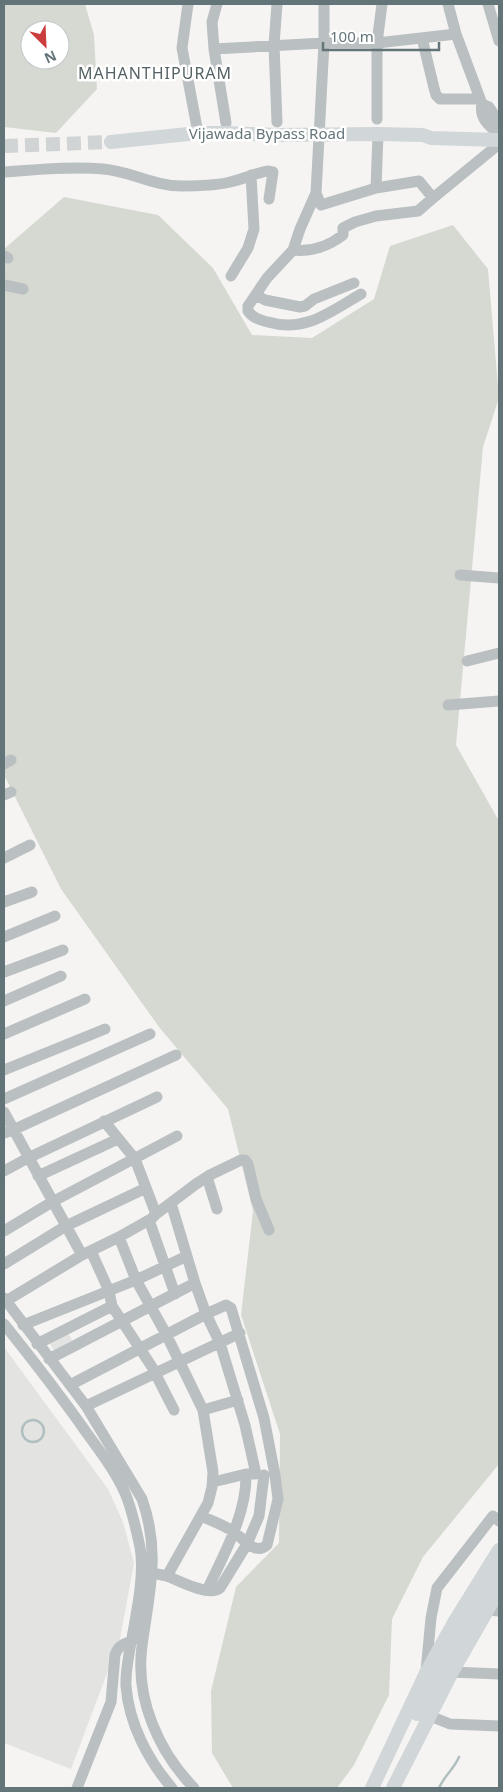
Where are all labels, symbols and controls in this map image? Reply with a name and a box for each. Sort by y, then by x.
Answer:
north arrow [20,20,70,70]
scale bar [323,20,439,52]
text: 100 m [330,26,374,46]
text: N [41,46,60,68]
district label: MAHANTHIPURAM [78,62,232,84]
street label: Vijawada Bypass Road [189,123,345,143]

